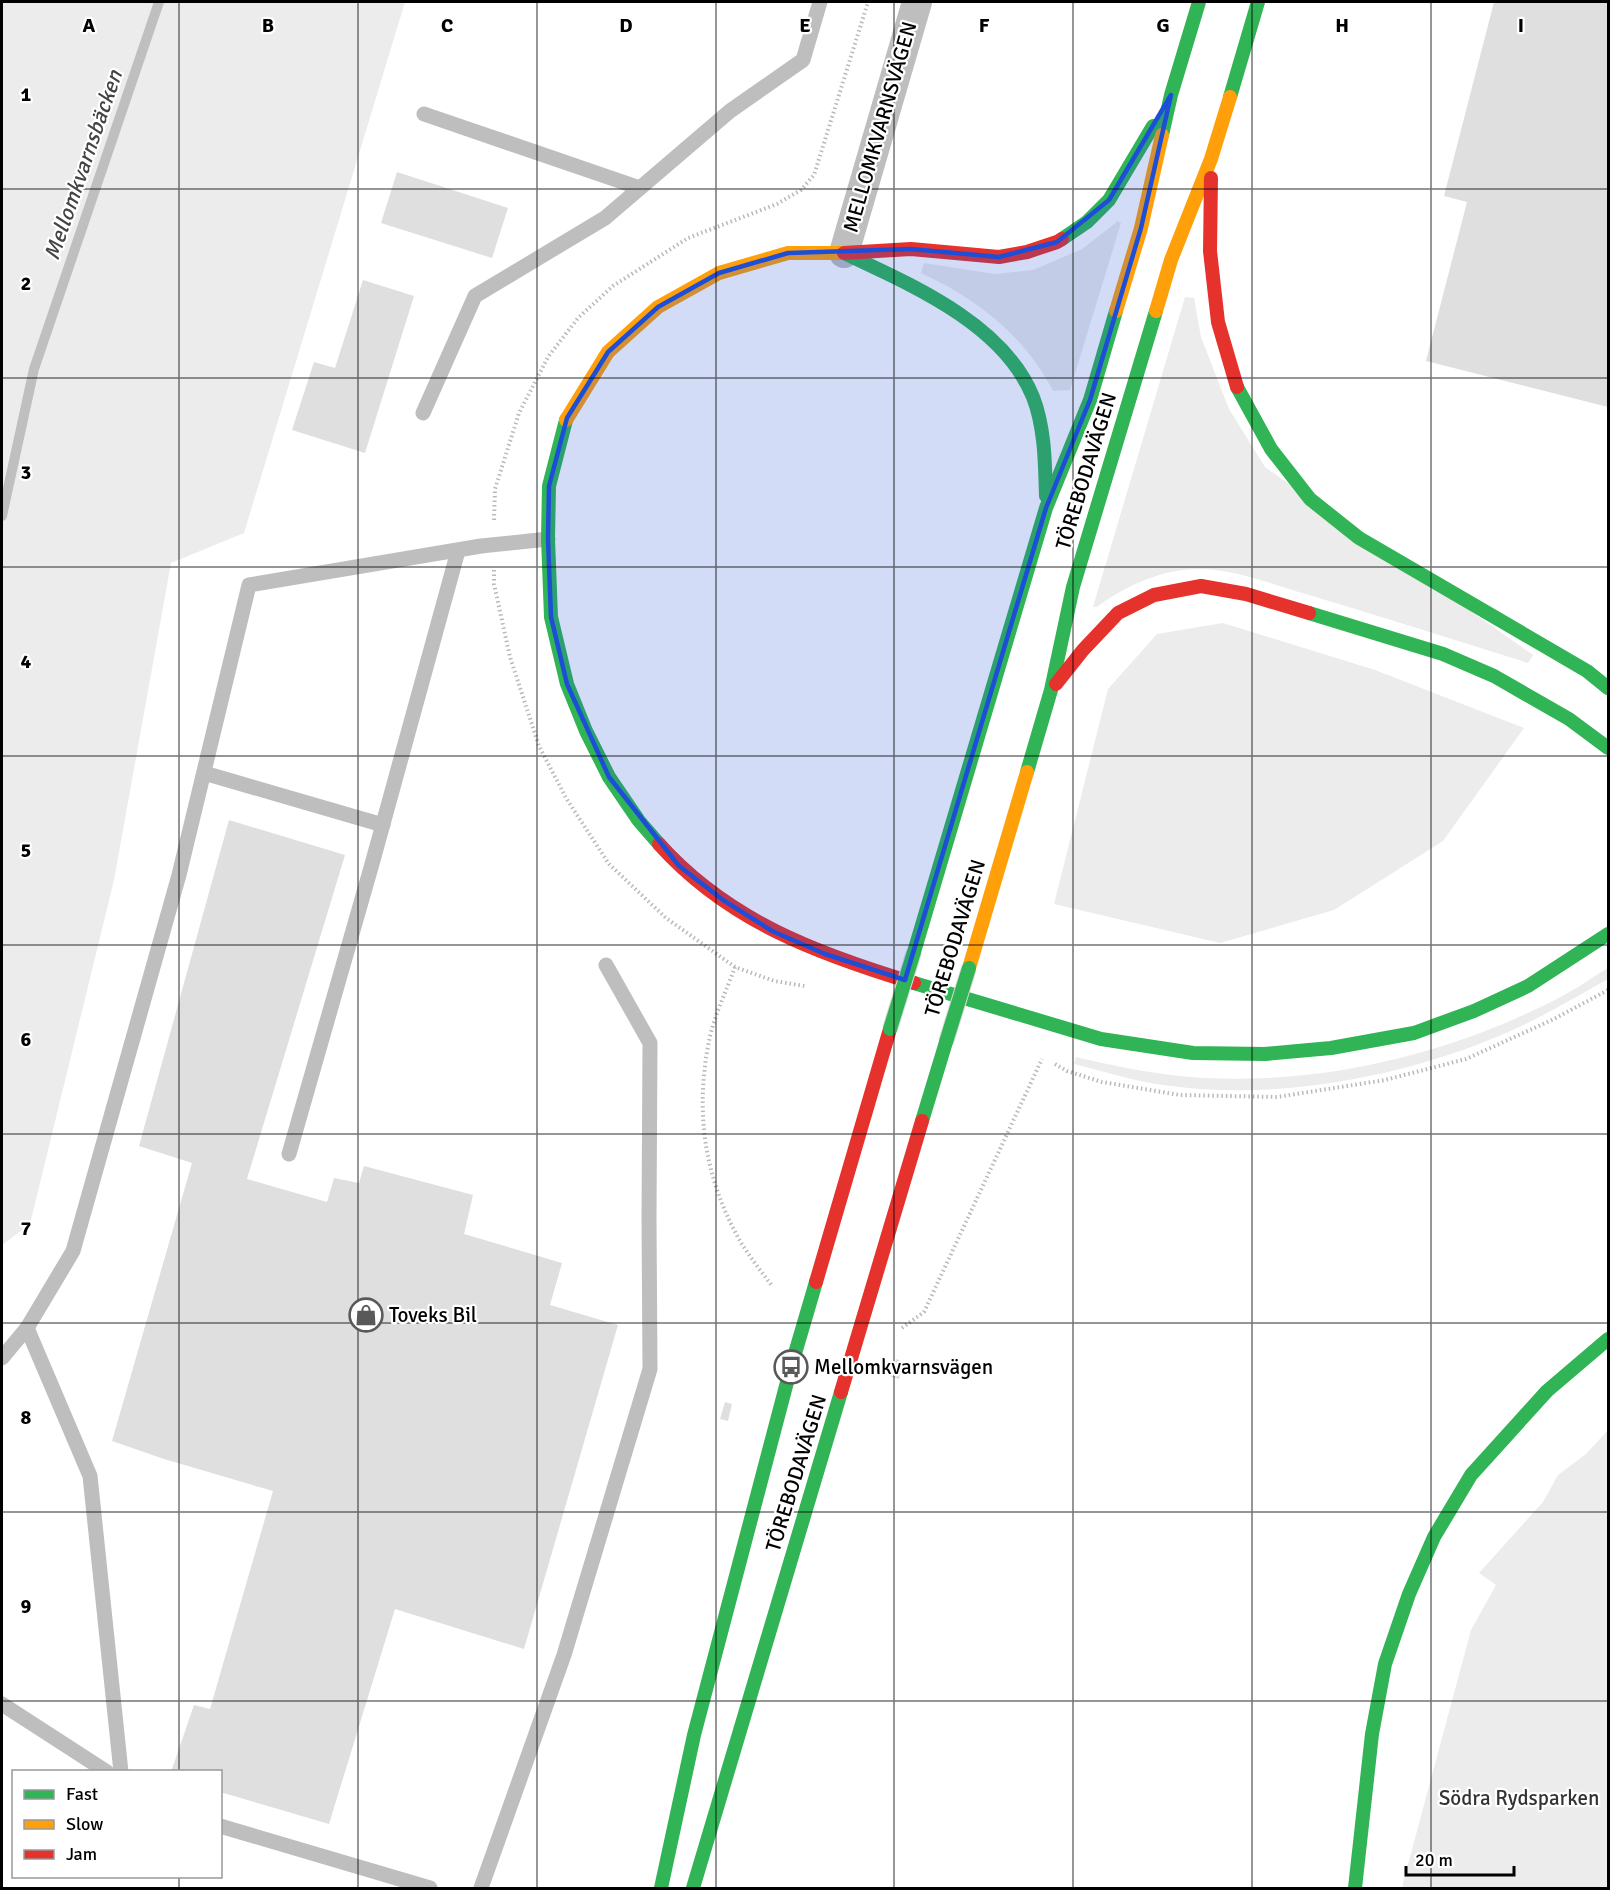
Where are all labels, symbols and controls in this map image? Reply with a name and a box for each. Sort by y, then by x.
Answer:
text: A [83,13,96,38]
text: B [262,13,274,38]
text: C [441,13,453,38]
text: D [619,13,633,38]
text: E [799,13,811,38]
text: F [979,13,990,38]
text: G [1156,13,1170,38]
text: H [1335,13,1349,38]
text: I [1518,13,1524,38]
street label: MELLOMKVARNSVÄGEN [837,19,923,235]
water label: Mellomkvarnsbäcken [38,66,128,263]
text: 1 [21,82,32,107]
text: 2 [21,271,31,296]
street label: TÖREBODAVÄGEN [1050,389,1122,553]
text: 3 [21,460,31,485]
text: 4 [21,649,32,674]
text: 5 [21,838,31,863]
street label: TÖREBODAVÄGEN [919,856,991,1020]
text: 6 [21,1027,32,1052]
text: 7 [21,1216,32,1241]
shop icon: Toveks Bil [348,1297,384,1333]
place label: Toveks Bil [389,1302,477,1328]
bus stop icon: Mellomkvarnsvägen [773,1349,809,1385]
place label: Mellomkvarnsvägen [814,1354,993,1380]
street label: TÖREBODAVÄGEN [760,1391,832,1555]
text: 8 [21,1405,32,1430]
text: 9 [21,1594,32,1619]
legend [12,1770,222,1878]
text: Fast [66,1783,98,1805]
park label: Södra Rydsparken [1439,1785,1599,1811]
text: Slow [66,1813,103,1835]
scale bar [1406,1839,1514,1877]
text: Jam [66,1843,97,1865]
text: 20 m [1415,1849,1453,1871]

